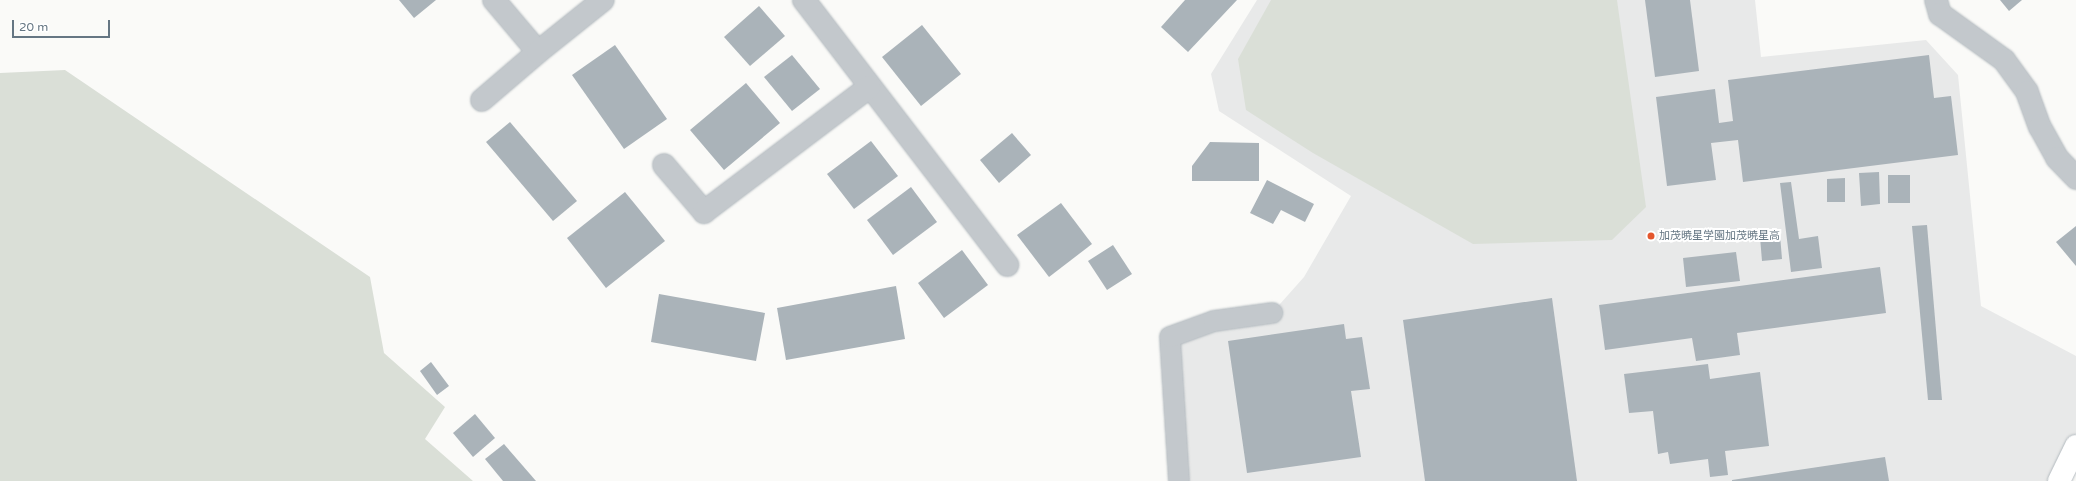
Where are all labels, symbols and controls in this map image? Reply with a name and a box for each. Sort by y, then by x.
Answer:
scale bar [14,12,112,38]
text: 20 m [19,20,48,34]
place label: 加茂暁星学園加茂暁星高 [1659,229,1780,243]
marker: 加茂暁星学園加茂暁星高 [1646,231,1656,241]

